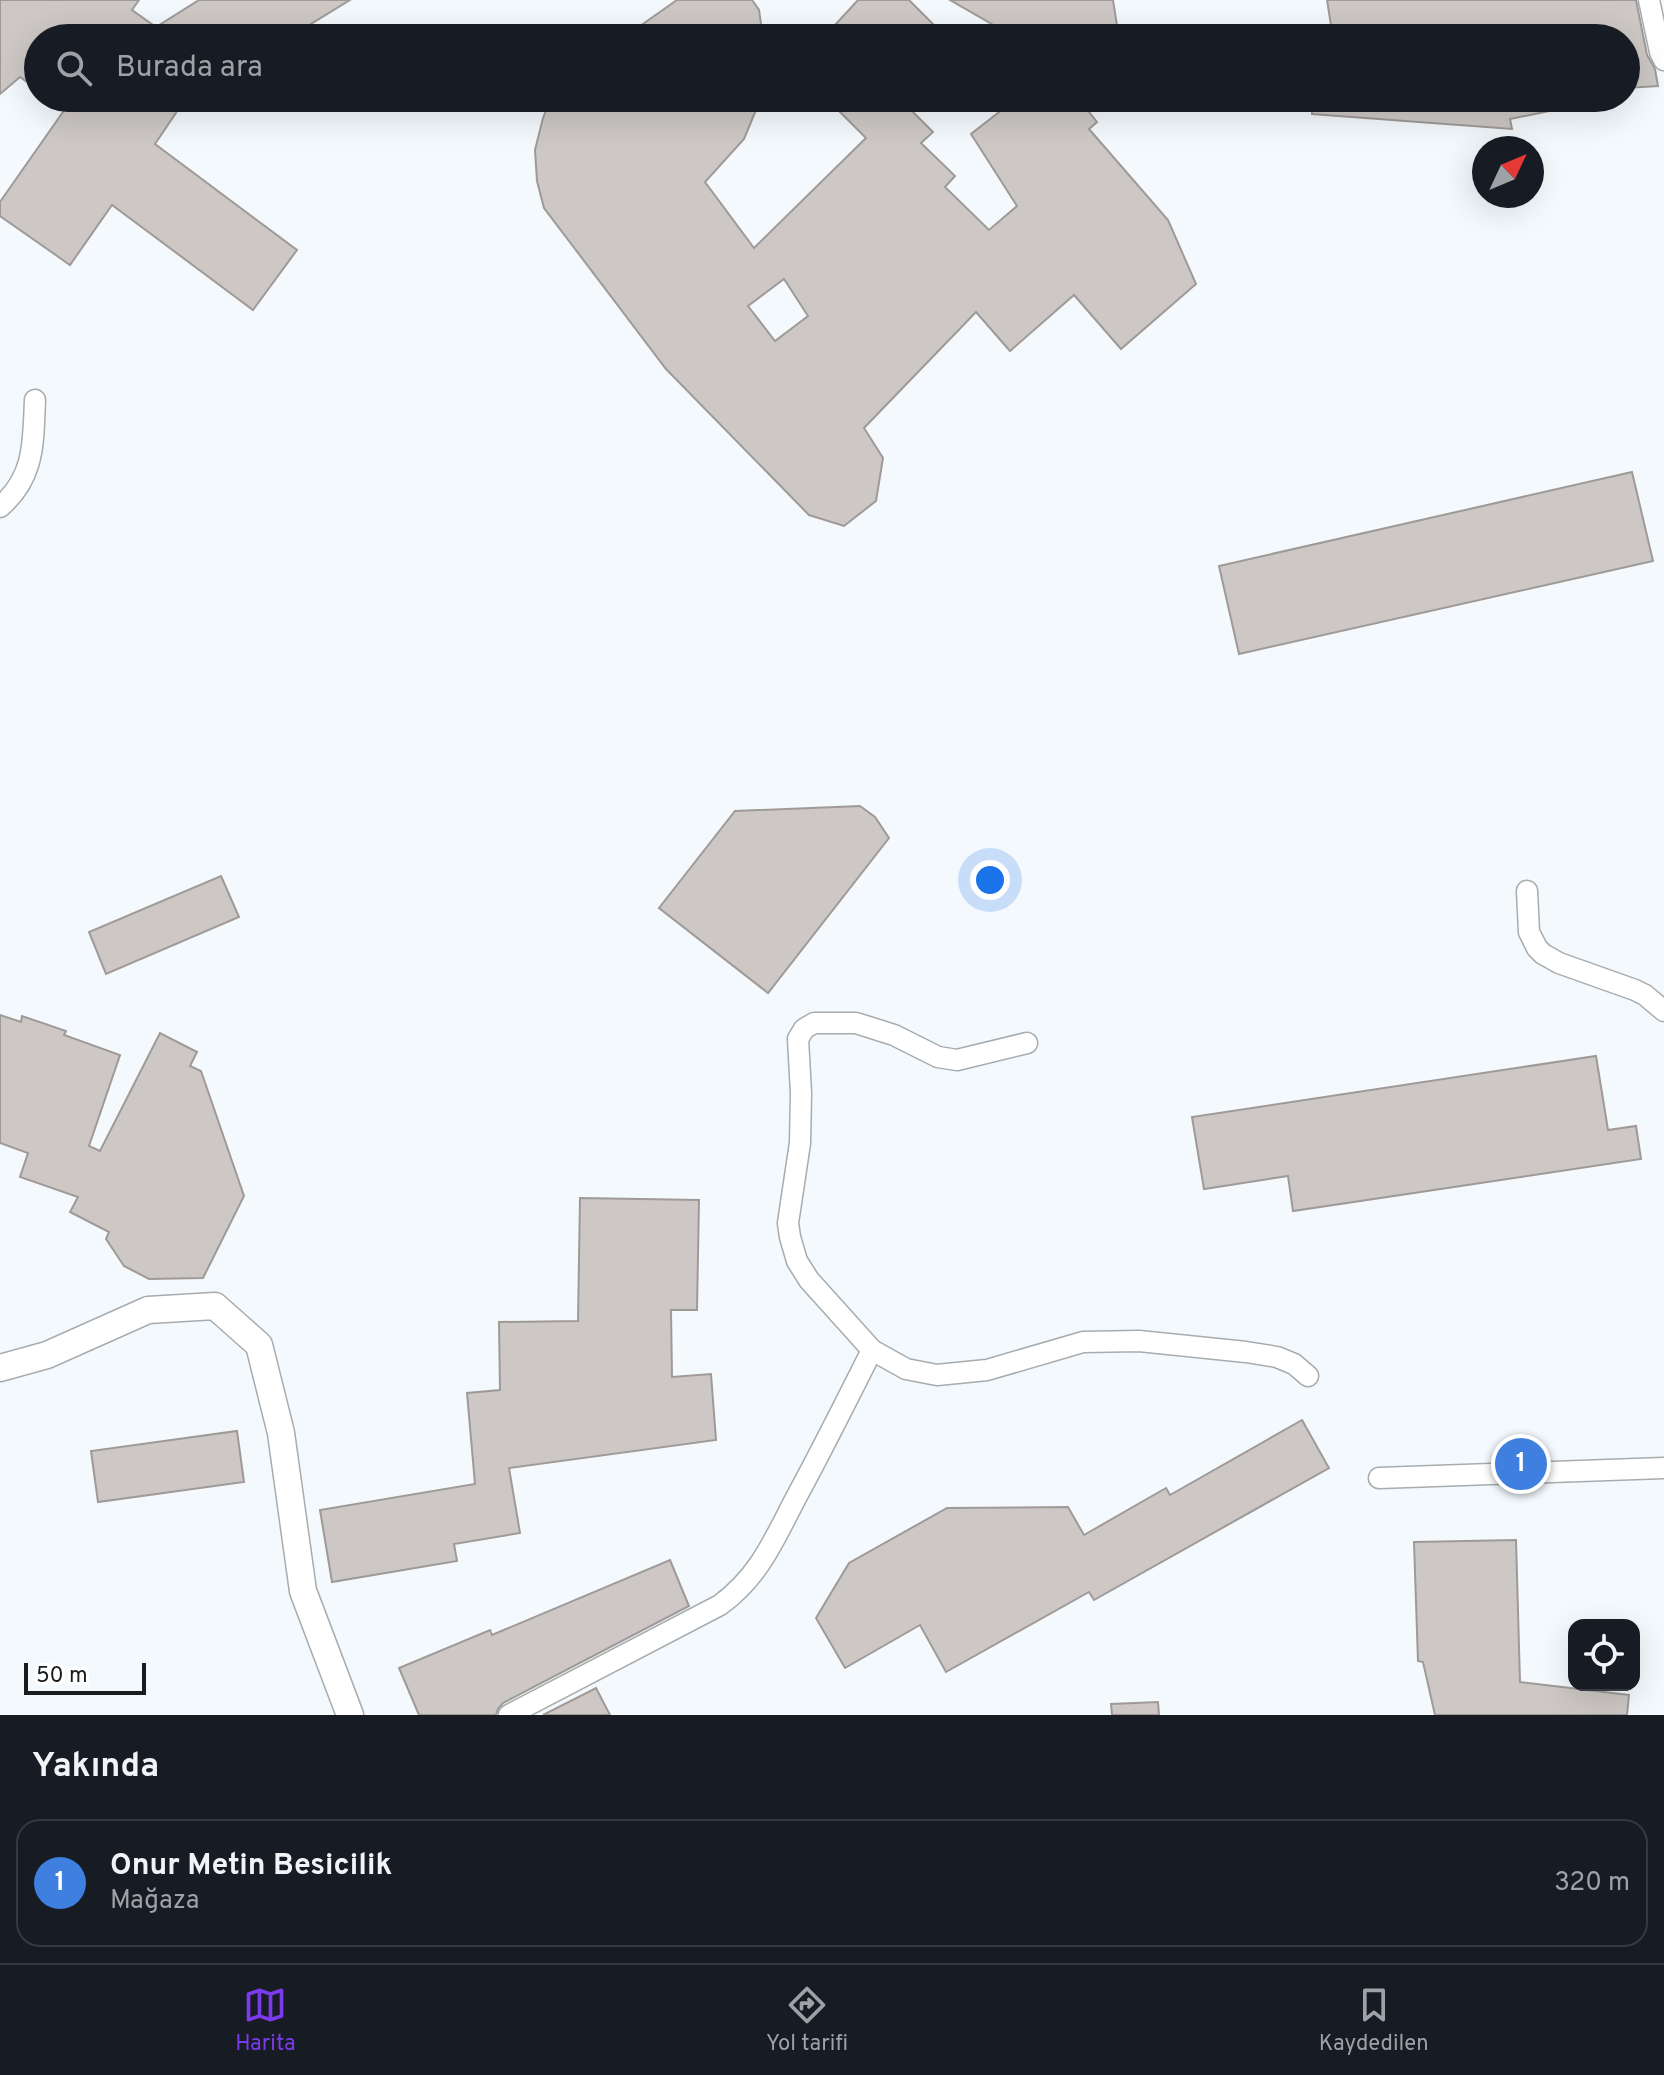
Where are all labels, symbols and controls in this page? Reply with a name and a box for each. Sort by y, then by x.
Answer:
search box [24,24,1640,112]
icon: search [52,46,96,90]
text: Burada ara [116,50,263,87]
north arrow [1472,136,1544,208]
your location [970,860,1010,900]
pin: 1 [1495,1434,1547,1494]
map controls [1568,1619,1640,1691]
button: locate [1568,1619,1640,1691]
scale bar [24,1659,146,1695]
text: 50 m [36,1663,88,1690]
text: Yakında [32,1746,159,1789]
text: Onur Metin Besicilik [110,1848,392,1885]
text: 1 [55,1867,65,1900]
text: 320 m [1554,1867,1630,1900]
text: Mağaza [110,1885,199,1918]
tab: Harita [235,1983,296,2058]
tab: Yol tarifi [766,1983,848,2058]
tab: Kaydedilen [1319,1983,1429,2058]

